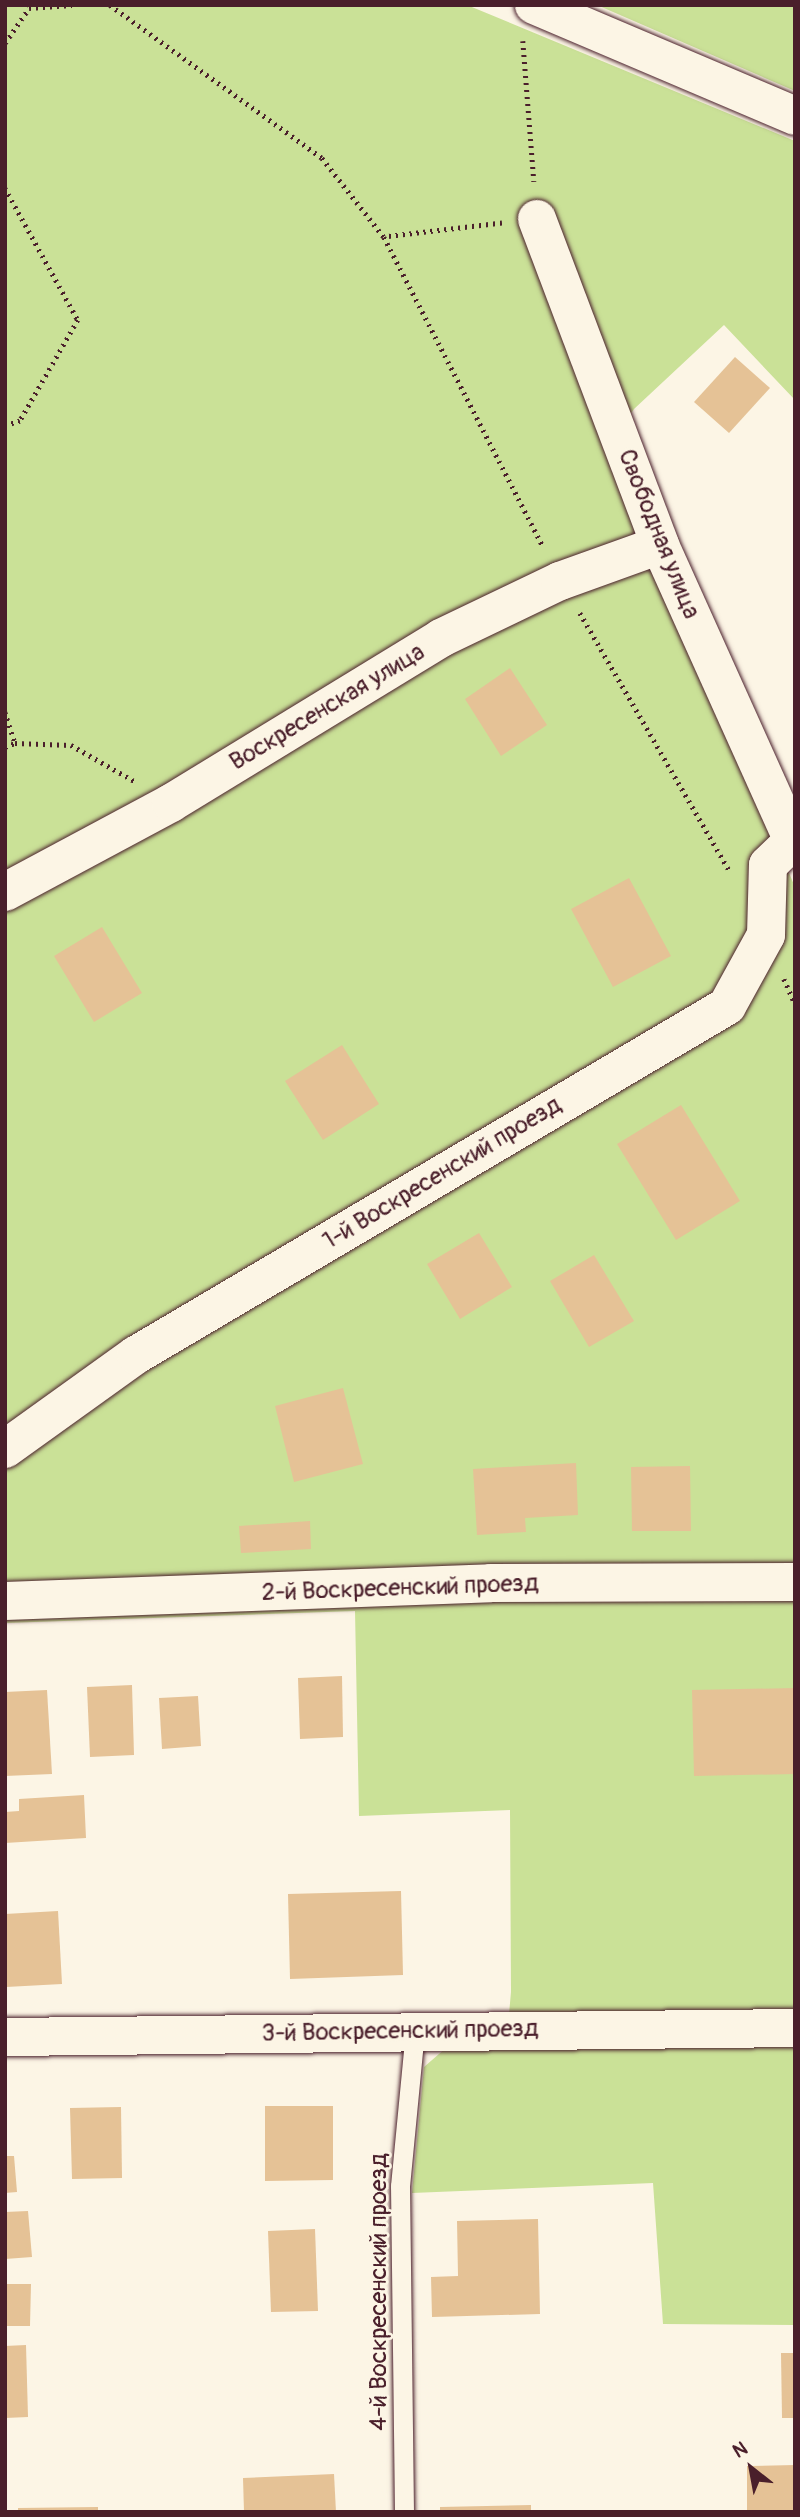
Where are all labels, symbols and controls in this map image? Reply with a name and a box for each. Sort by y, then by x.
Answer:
street label: Свободная улица [612,445,706,623]
street label: Воскресенская улица [224,637,430,777]
street label: 1-й Воскресенский проезд [318,1090,566,1256]
street label: 2-й Воскресенский проезд [261,1569,539,1607]
street label: 3-й Воскресенский проезд [261,2014,539,2048]
street label: 4-й Воскресенский проезд [365,2153,393,2431]
north arrow [716,2433,786,2503]
text: N [728,2436,752,2464]

